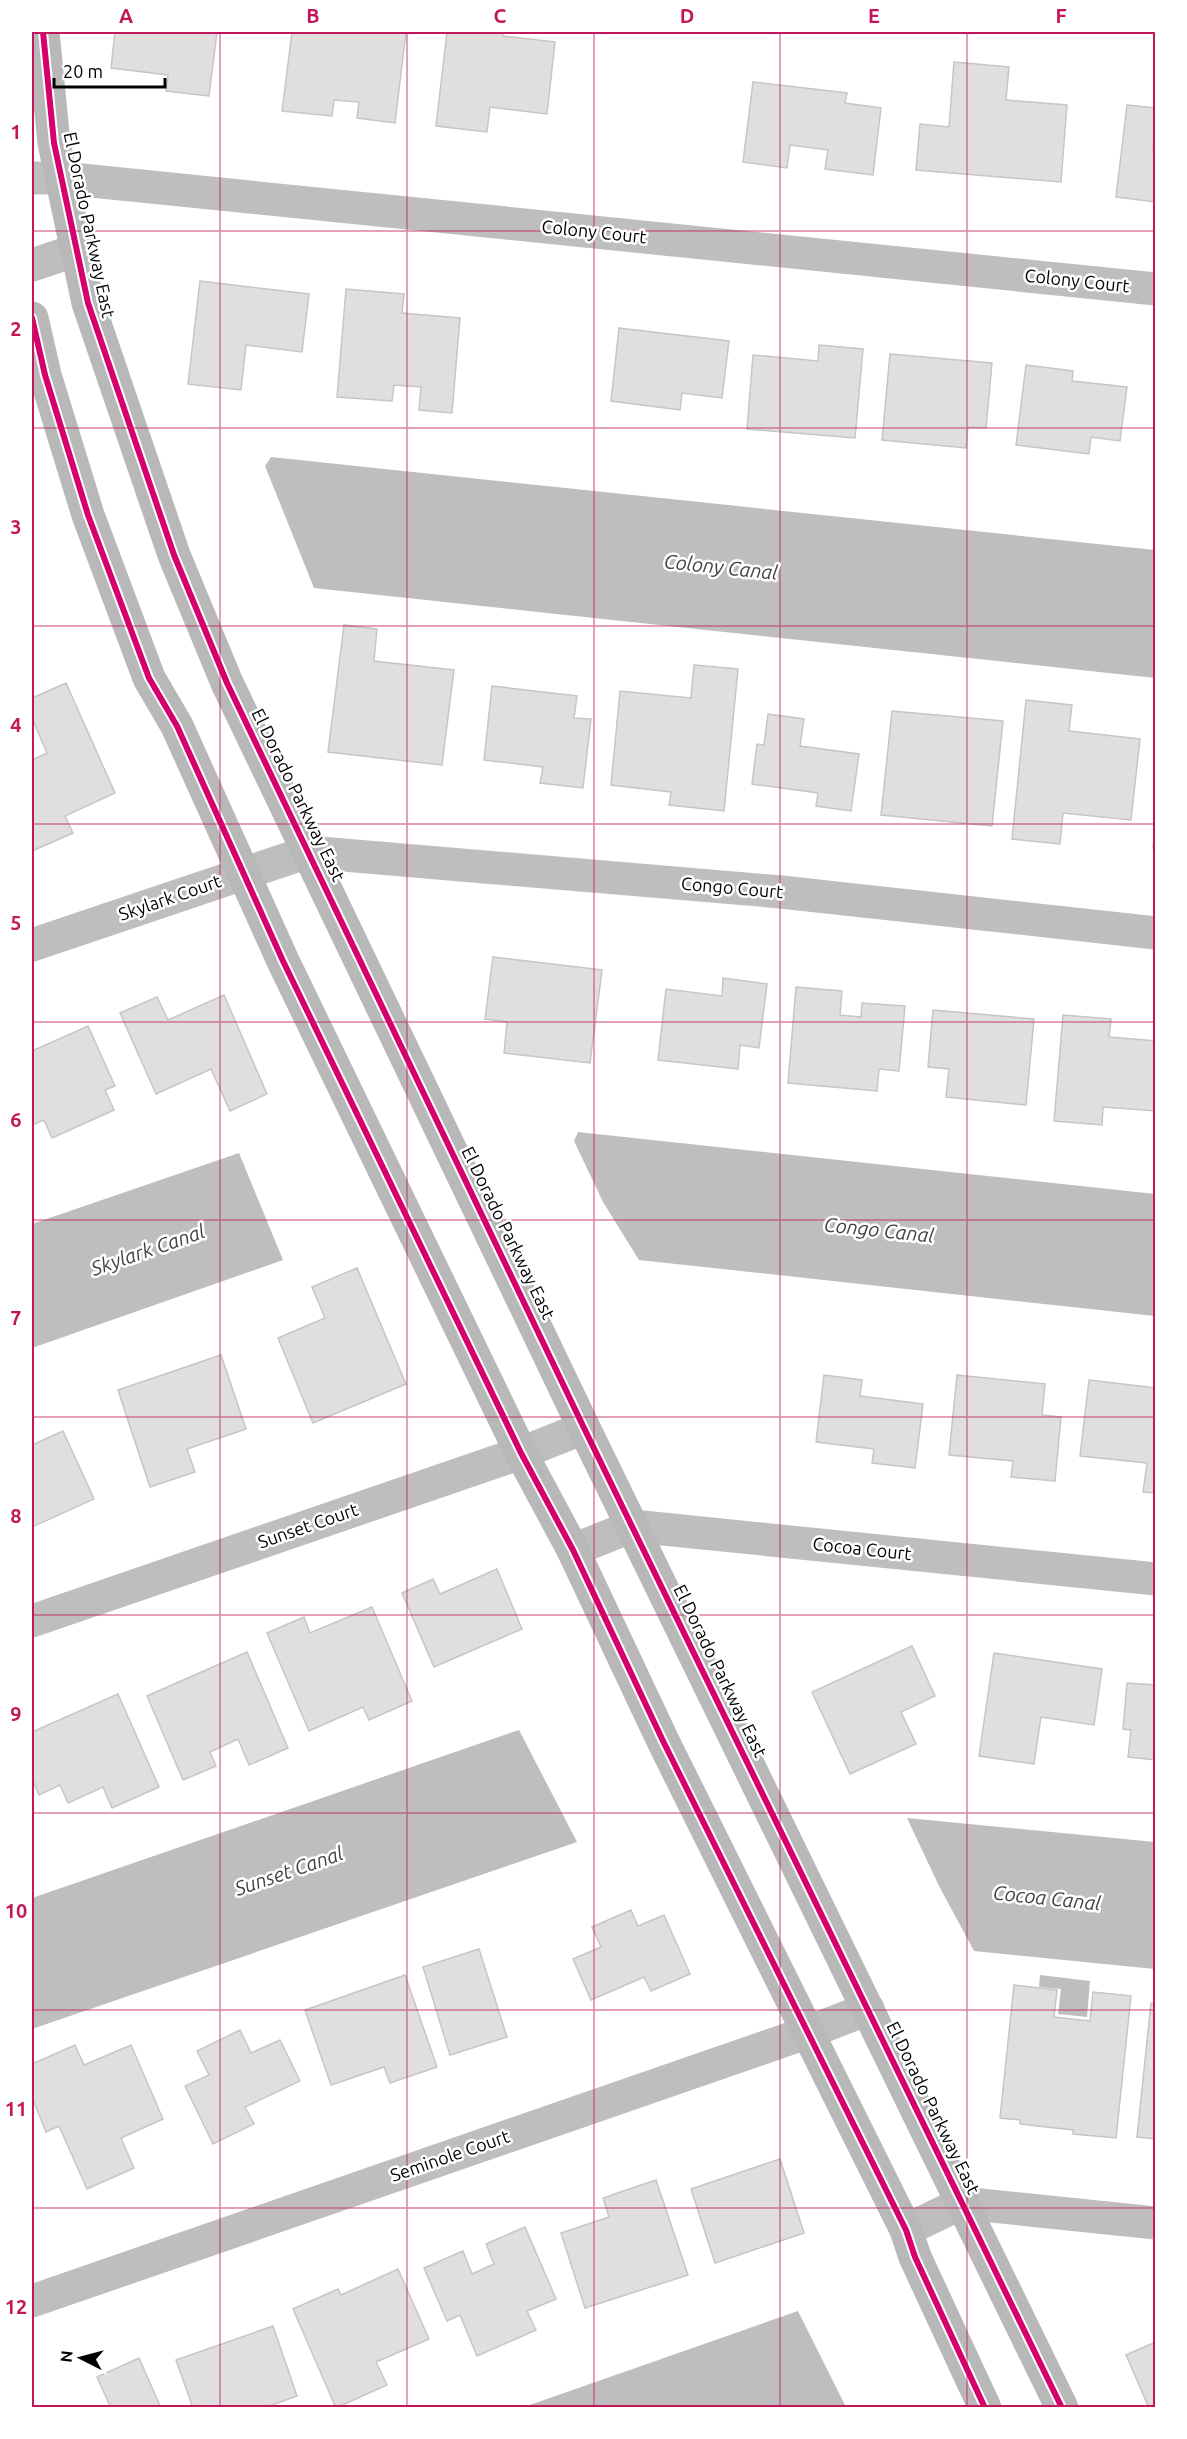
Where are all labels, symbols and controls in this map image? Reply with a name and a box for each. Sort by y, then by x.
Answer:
text: A [119,4,133,27]
text: B [306,4,320,27]
text: C [494,4,507,27]
text: D [680,4,694,27]
text: E [868,4,880,27]
text: F [1055,4,1067,27]
scale bar [54,51,165,89]
text: 20 m [63,61,103,81]
text: 1 [10,120,22,143]
street label: El Dorado Parkway East [61,130,119,320]
street label: Colony Court [541,216,648,246]
street label: Colony Court [1024,265,1131,295]
text: 2 [10,317,22,340]
text: 3 [10,515,22,538]
water label: Colony Canal [663,549,780,584]
street label: El Dorado Parkway East [248,705,349,884]
text: 4 [10,713,22,736]
street label: Skylark Court [116,870,224,924]
street label: Congo Court [680,873,784,901]
text: 5 [10,911,22,934]
text: 6 [10,1108,22,1131]
street label: El Dorado Parkway East [458,1143,559,1322]
water label: Congo Canal [823,1212,936,1247]
water label: Skylark Canal [87,1219,208,1280]
text: 7 [10,1306,22,1329]
street label: Sunset Court [255,1499,360,1552]
text: 8 [10,1504,22,1527]
street label: Cocoa Court [812,1533,913,1563]
street label: El Dorado Parkway East [670,1581,771,1760]
text: 9 [10,1702,22,1725]
water label: Sunset Canal [231,1841,346,1900]
water label: Cocoa Canal [992,1880,1103,1915]
text: 10 [5,1899,27,1922]
street label: El Dorado Parkway East [883,2018,984,2197]
text: 11 [5,2097,27,2120]
street label: Seminole Court [388,2125,512,2185]
text: 12 [5,2295,27,2318]
north arrow [51,2328,111,2388]
text: N [57,2350,76,2363]

